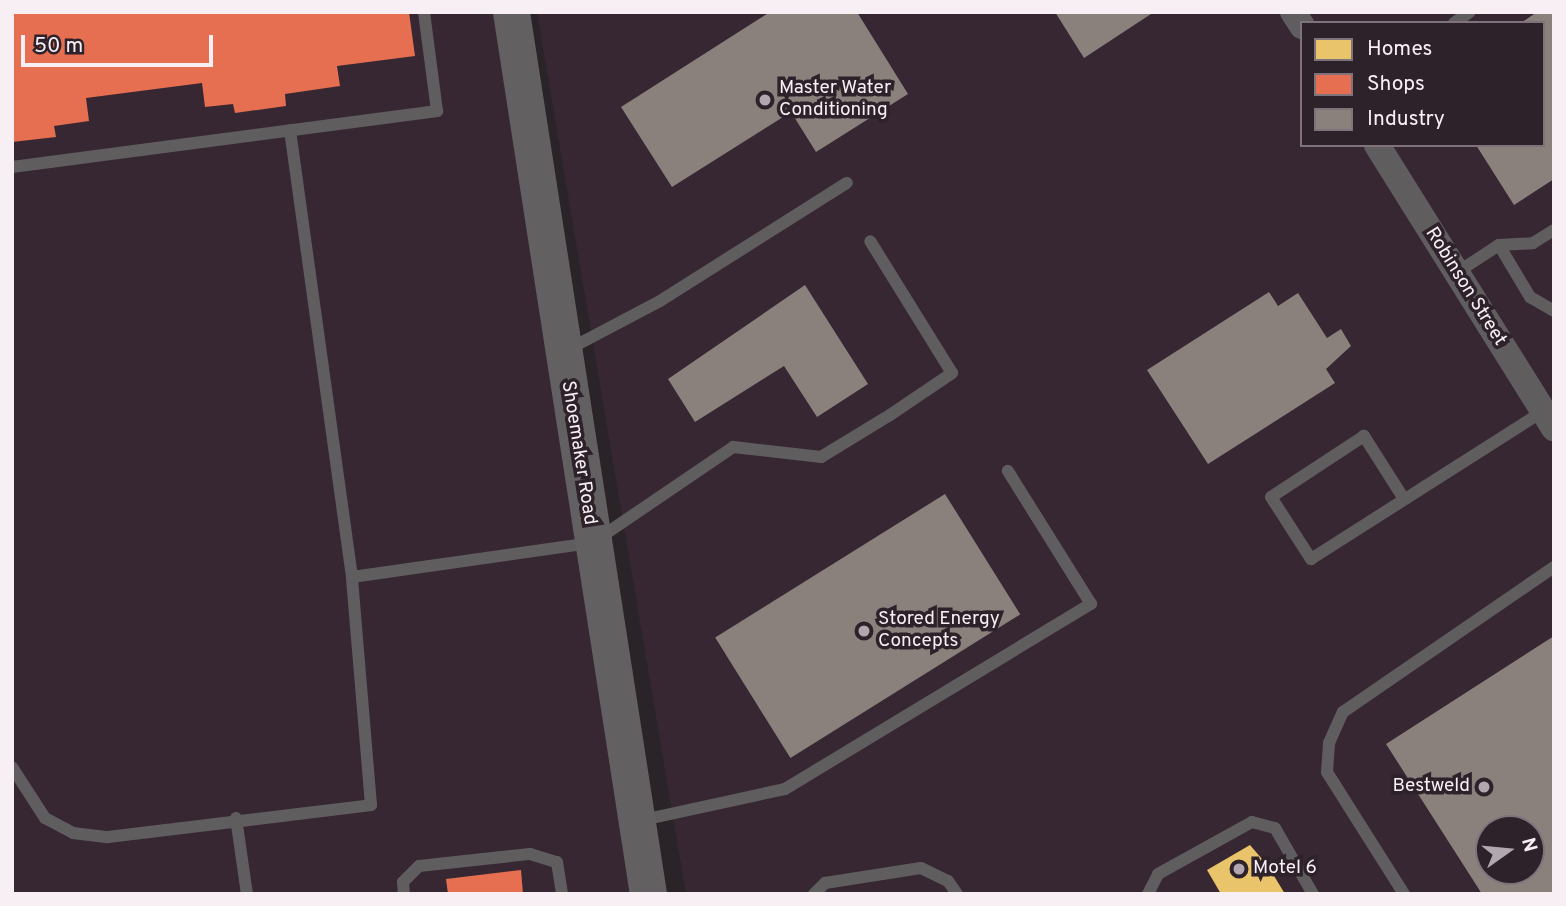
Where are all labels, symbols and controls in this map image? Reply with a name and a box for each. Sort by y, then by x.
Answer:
scale bar [24,21,217,65]
legend [1300,21,1545,147]
text: 50 m [34,33,83,60]
text: Homes [1367,36,1432,63]
text: Shops [1367,71,1425,98]
place label: Master Water Conditioning [779,78,892,122]
marker: Master Water Conditioning [757,92,773,108]
text: Industry [1367,106,1445,133]
street label: Robinson Street [1419,223,1511,351]
street label: Shoemaker Road [555,379,601,527]
place label: Stored Energy Concepts [878,609,1000,653]
marker: Stored Energy Concepts [856,623,872,639]
place label: Bestweld [1392,776,1470,798]
marker: Bestweld [1476,779,1492,795]
north arrow [1475,815,1545,885]
text: N [1515,835,1542,855]
place label: Motel 6 [1253,858,1317,880]
marker: Motel 6 [1231,861,1247,877]

